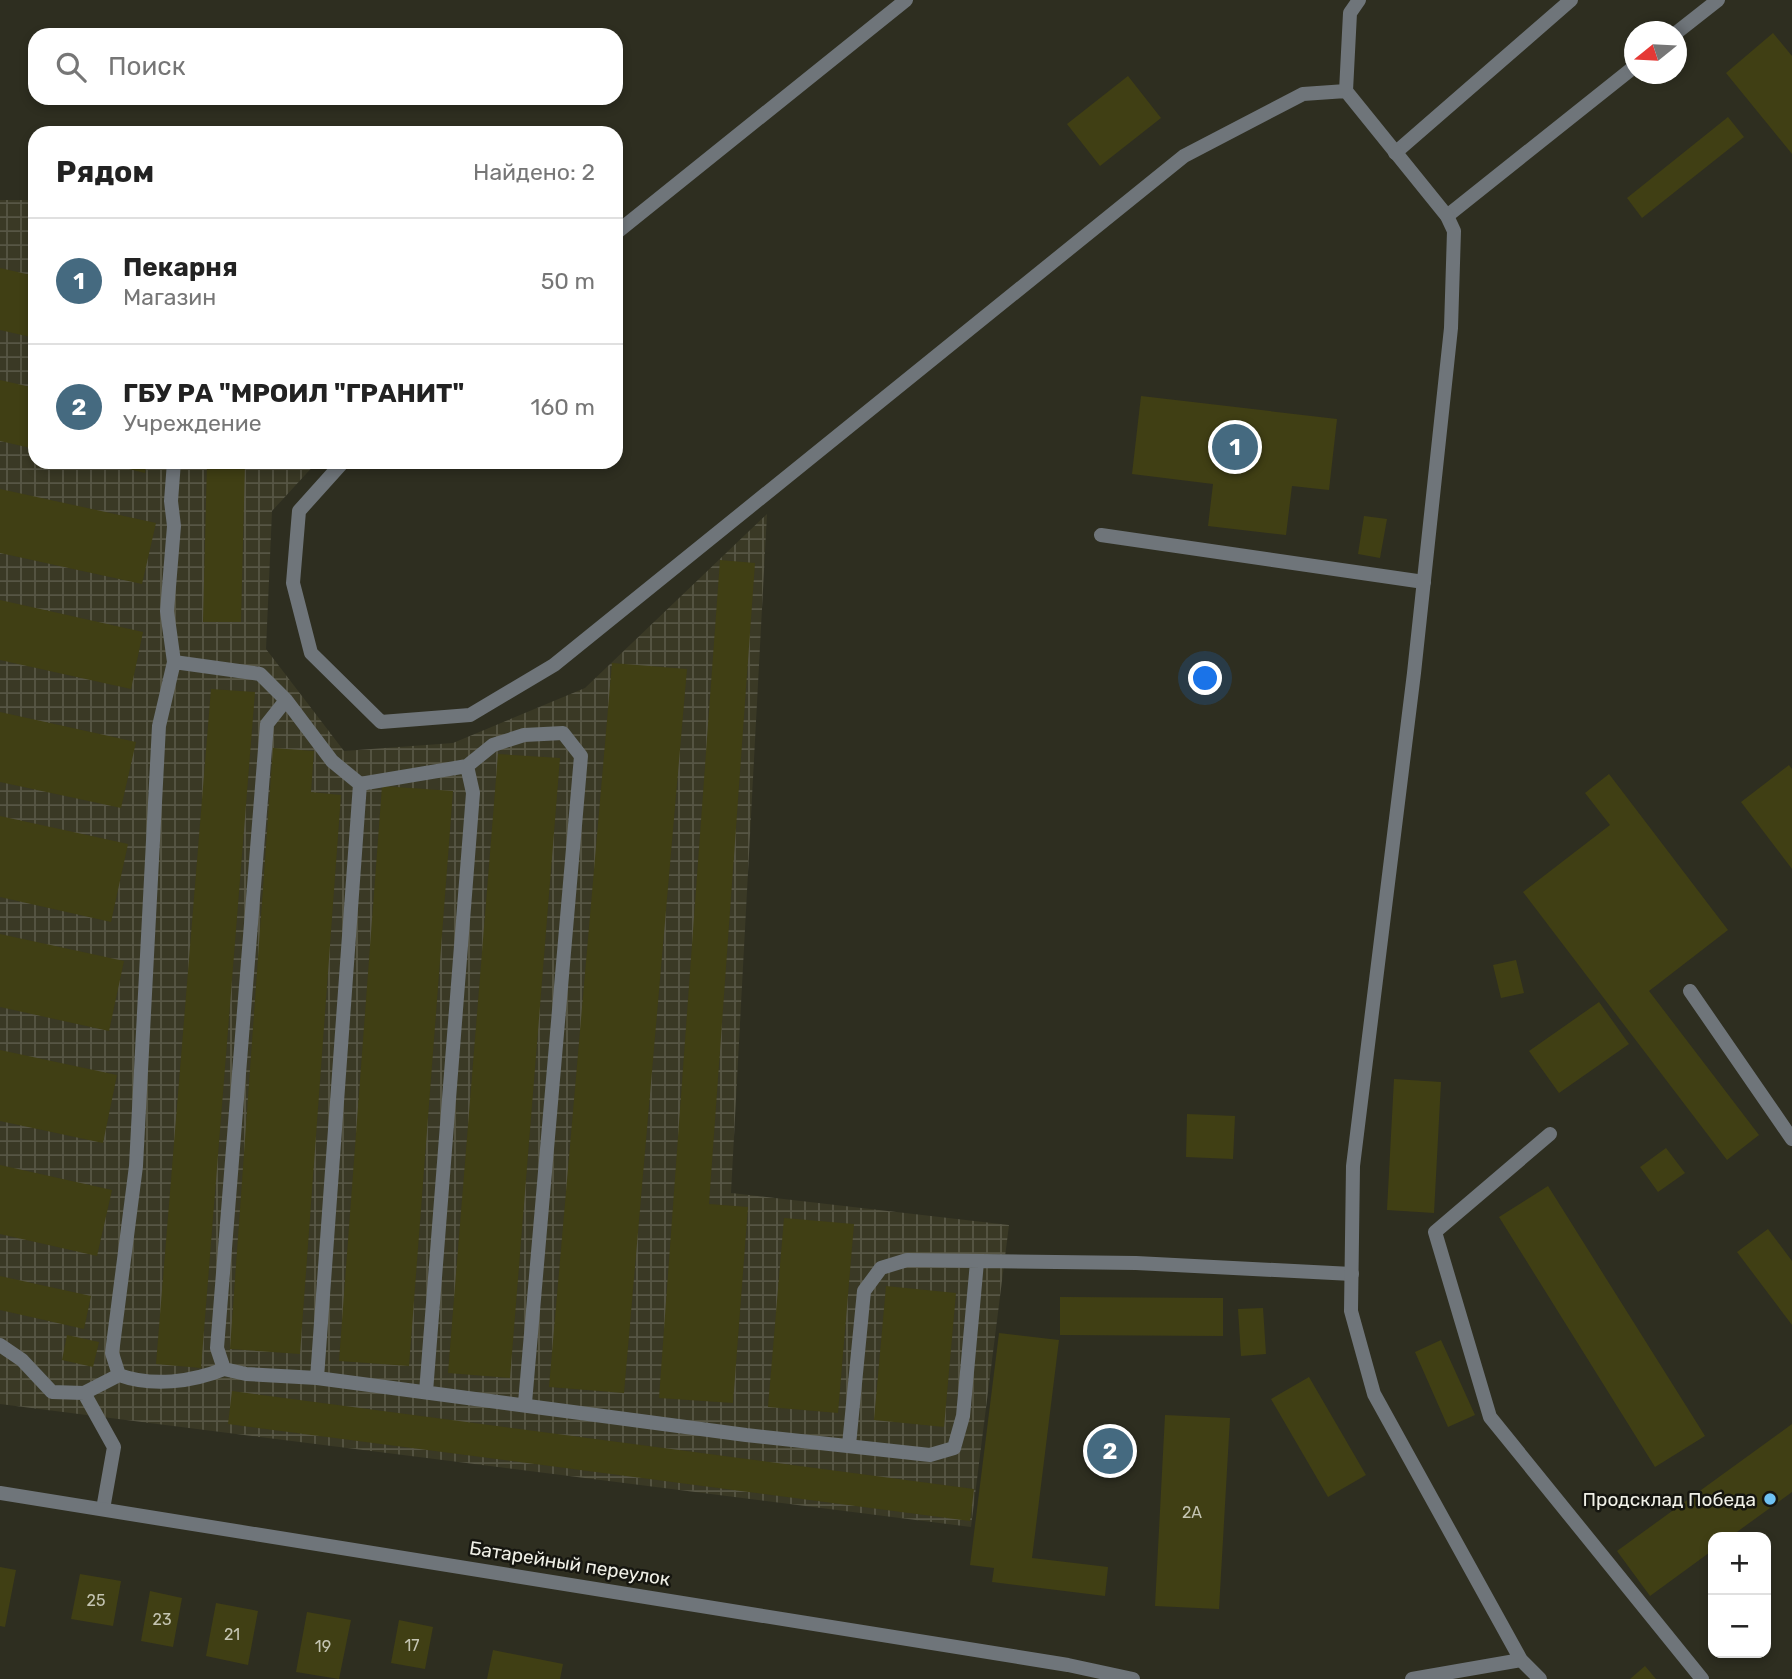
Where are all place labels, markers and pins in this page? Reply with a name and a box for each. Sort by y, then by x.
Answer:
pin: 1 [1212,421,1258,473]
pin: 2 [1087,1425,1133,1477]
place label: Продсклад Победа [1583,1488,1756,1511]
marker: Продсклад Победа [1762,1491,1778,1507]

